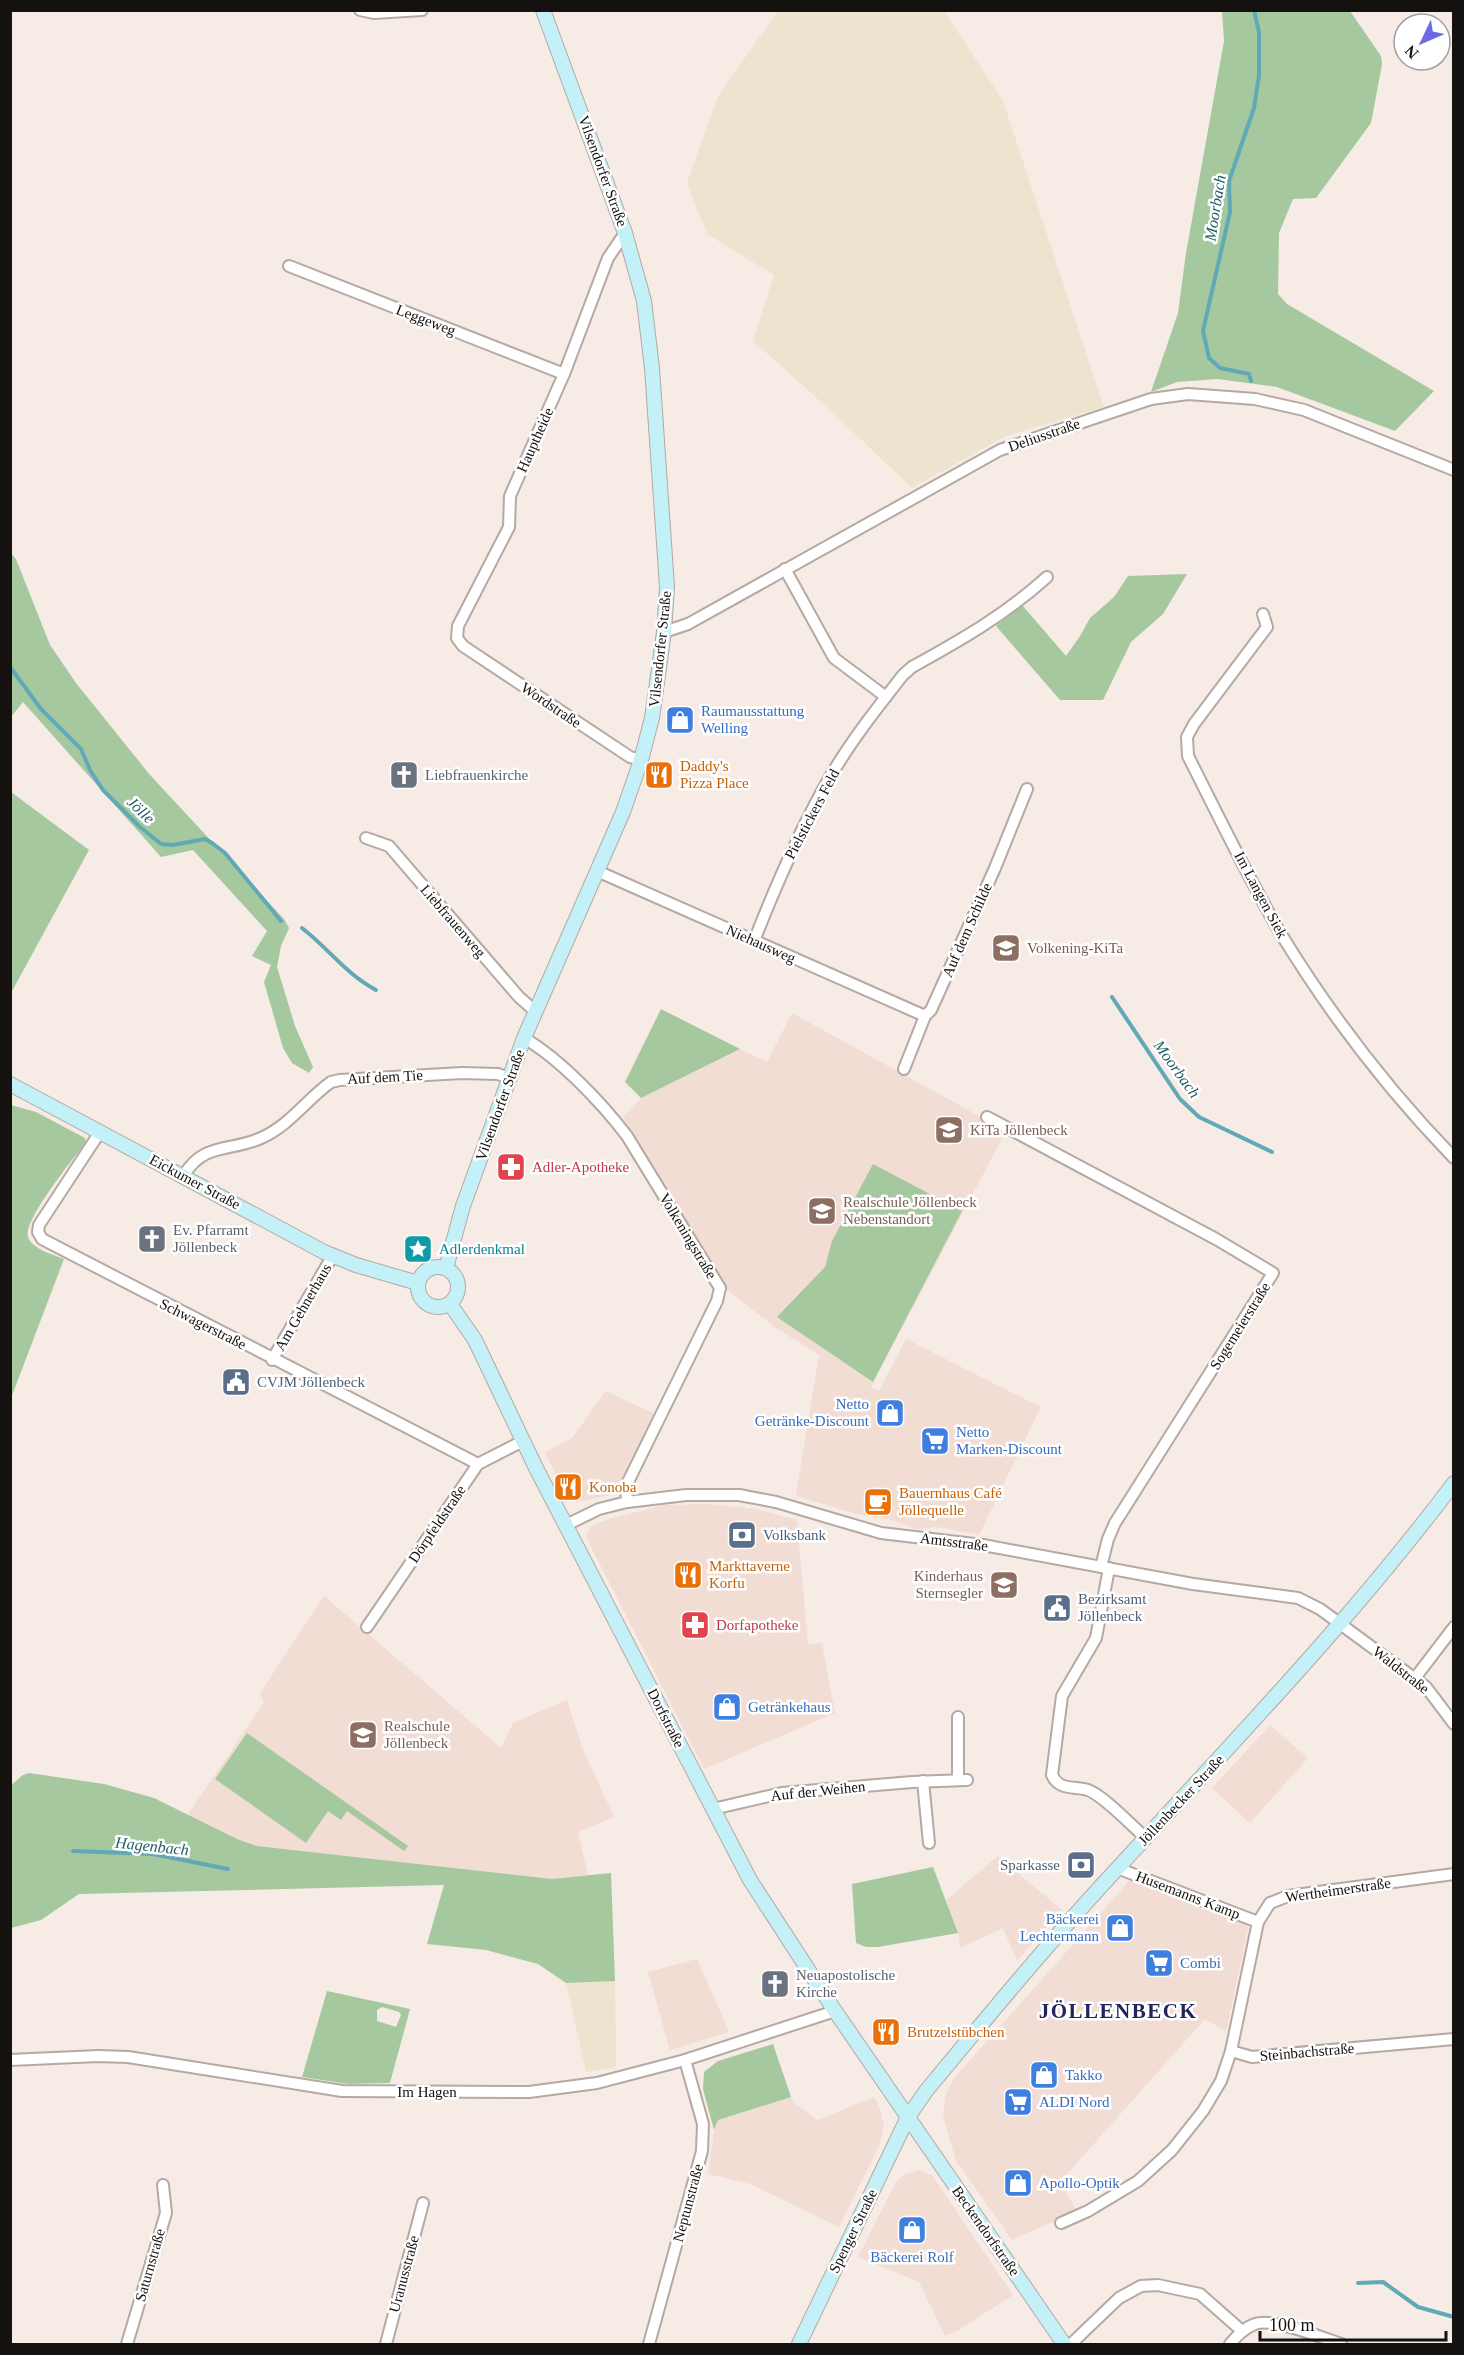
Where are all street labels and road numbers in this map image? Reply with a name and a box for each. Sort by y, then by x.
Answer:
street label: Vilsendorfer Straße [575,113,631,229]
street label: Leggeweg [394,301,458,339]
street label: Hauptheide [514,405,557,475]
street label: Deliusstraße [1006,415,1082,455]
street label: Vilsendorfer Straße [646,590,674,708]
street label: Wordstraße [518,679,584,731]
street label: Pielstickers Feld [782,766,843,862]
street label: Im Langen Siek [1231,849,1291,941]
street label: Auf dem Schilde [939,880,995,980]
street label: Liebfrauenweg [417,881,489,961]
street label: Niehausweg [724,922,799,967]
street label: Vilsendorfer Straße [472,1047,528,1163]
street label: Auf dem Tie [347,1067,424,1087]
street label: Eickumer Straße [147,1151,243,1213]
street label: Volkeningstraße [656,1190,720,1282]
street label: Am Gehnerhaus [272,1260,334,1353]
street label: Sogemeierstraße [1207,1279,1273,1373]
street label: Schwagerstraße [157,1295,249,1353]
street label: Dörpfeldstraße [405,1482,469,1566]
street label: Amtsstraße [919,1530,989,1554]
street label: Waldstraße [1370,1643,1433,1697]
street label: Dorfstraße [644,1686,688,1751]
street label: Jöllenbecker Straße [1135,1751,1227,1849]
street label: Auf der Weihen [770,1778,867,1804]
street label: Husemanns Kamp [1134,1868,1242,1922]
street label: Wertheimerstraße [1284,1875,1392,1905]
street label: Steinbachstraße [1259,2040,1355,2064]
street label: Im Hagen [397,2084,457,2100]
street label: Neptunstraße [670,2162,706,2244]
street label: Beckendorfstraße [949,2183,1023,2279]
street label: Spenger Straße [826,2186,880,2276]
street label: Saturnstraße [132,2226,168,2303]
street label: Uranusstraße [386,2233,422,2314]

